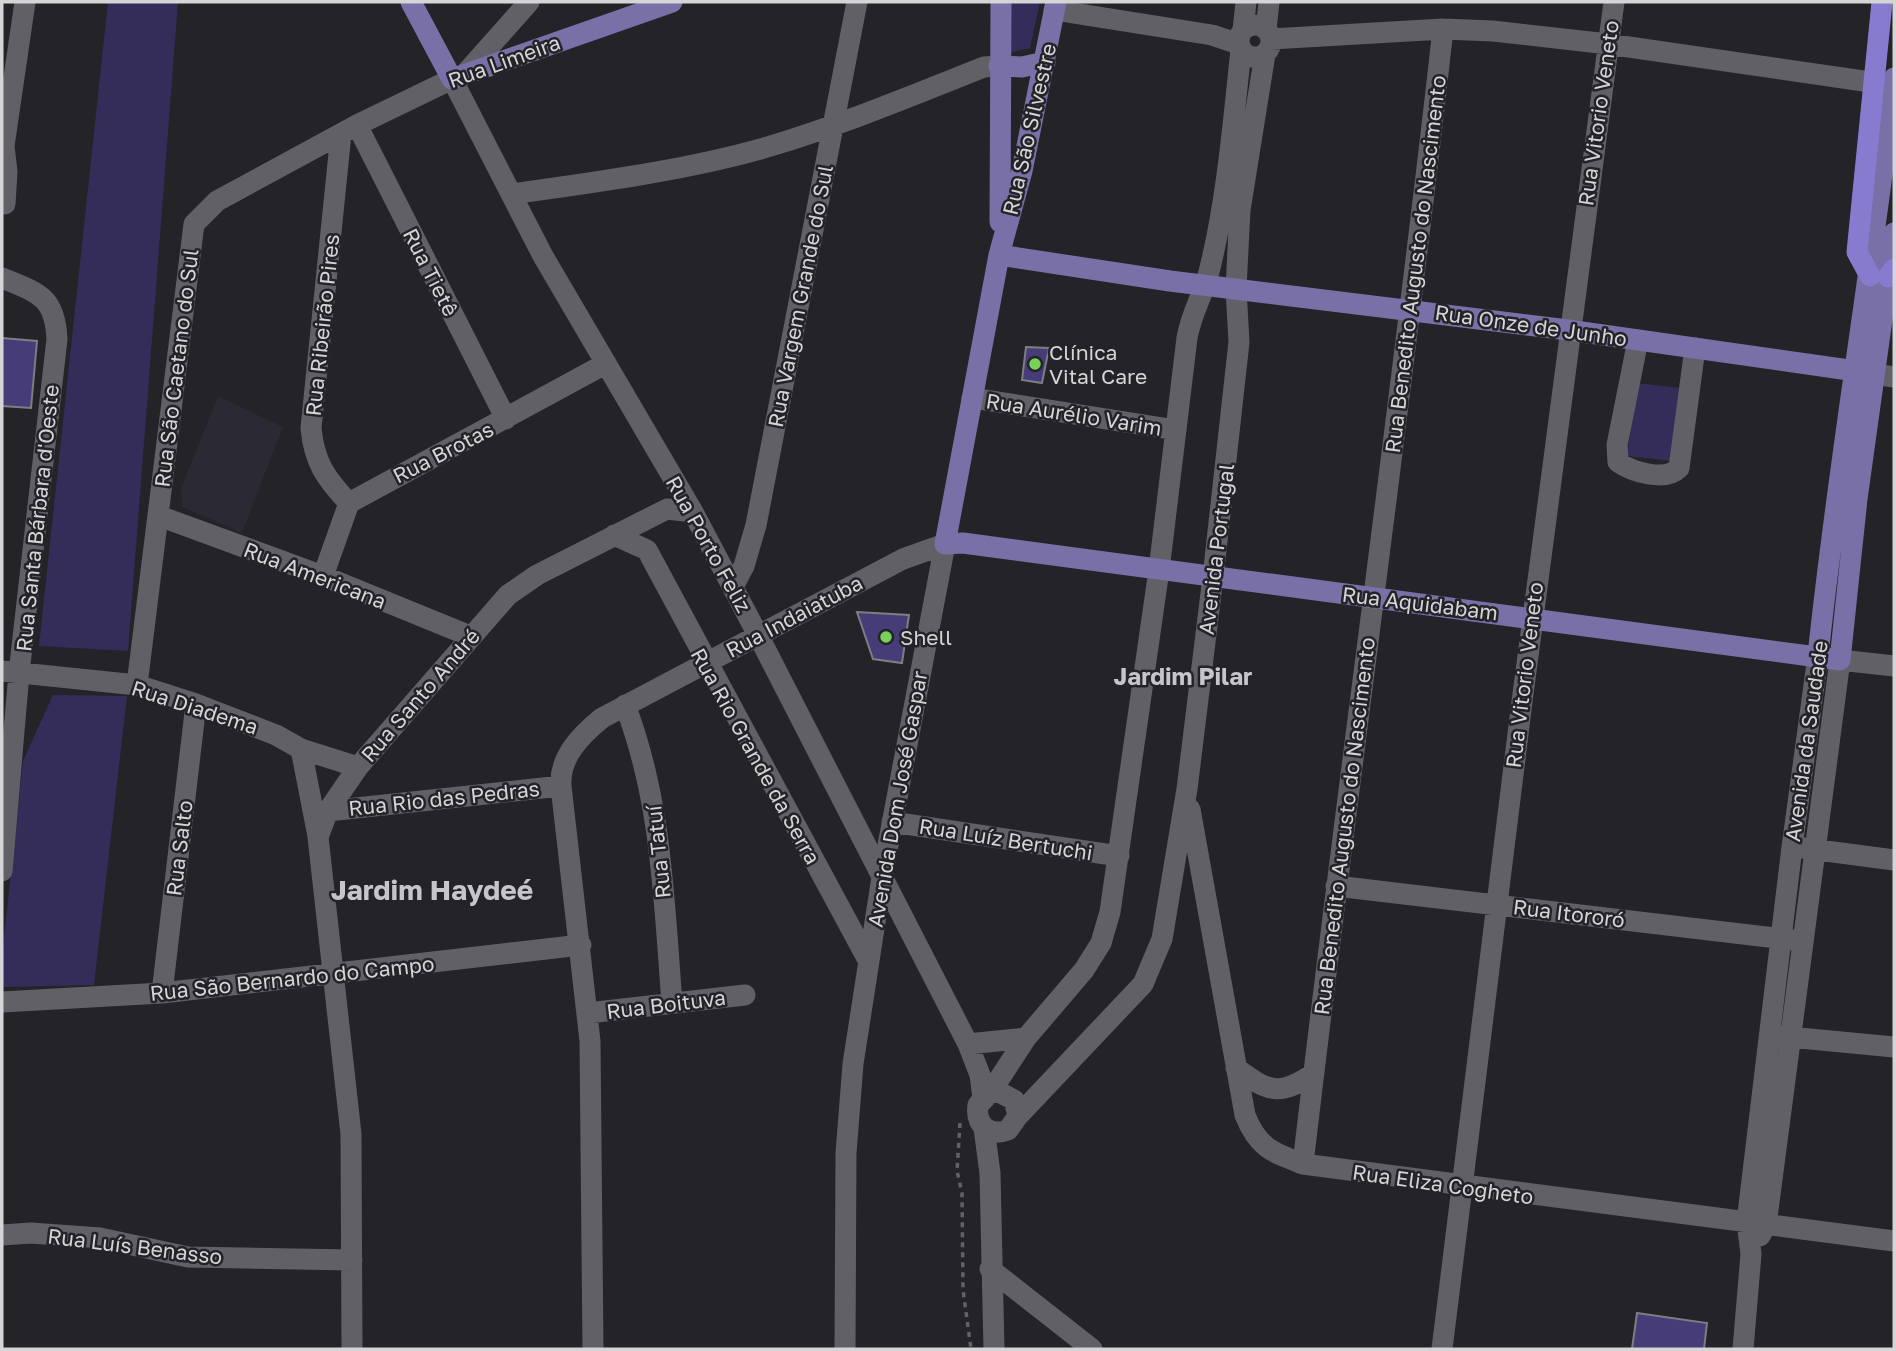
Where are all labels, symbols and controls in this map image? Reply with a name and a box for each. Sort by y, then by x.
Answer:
street label: Rua Vitorio Veneto [1572,19,1624,207]
street label: Rua Limeira [444,29,564,93]
street label: Rua São Silvestre [997,41,1061,217]
street label: Rua Benedito Augusto do Nascimento [1379,74,1451,454]
street label: Rua Vargem Grande do Sul [762,163,838,429]
street label: Rua Tietê [398,224,464,320]
street label: Rua Ribeirão Pires [300,233,344,417]
street label: Rua São Caetano do Sul [148,247,204,489]
street label: Rua Onze de Junho [1433,299,1629,351]
place label: Clínica Vital Care [1049,339,1147,389]
marker: Clínica Vital Care [1027,356,1043,372]
street label: Rua Santa Bárbara d'Oeste [10,383,64,653]
street label: Rua Aurélio Varim [984,387,1164,441]
street label: Rua Brotas [388,416,498,488]
street label: Avenida Portugal [1193,462,1239,636]
street label: Rua Porto Feliz [661,471,757,617]
street label: Rua Americana [240,536,390,614]
street label: Rua Indaiatuba [721,569,867,663]
street label: Rua Aquidabam [1341,581,1499,625]
street label: Rua Vitorio Veneto [1500,581,1548,769]
street label: Rua Santo André [355,623,485,767]
place label: Shell [900,624,952,650]
marker: Shell [878,629,894,645]
street label: Rua Benedito Augusto do Nascimento [1308,636,1380,1016]
street label: Avenida da Saudade [1779,639,1833,843]
street label: Rua Rio Grande da Serra [686,643,826,869]
district label: Jardim Pilar [1114,661,1252,690]
street label: Avenida Dom José Gaspar [862,669,932,929]
street label: Rua Diadema [128,674,262,740]
street label: Rua Rio das Pedras [347,775,541,821]
street label: Rua Salto [160,799,198,897]
street label: Rua Tatuí [640,803,676,900]
street label: Rua Luíz Bertuchi [917,812,1095,866]
district label: Jardim Haydeé [331,873,533,906]
street label: Rua Itororó [1512,893,1626,933]
street label: Rua São Bernardo do Campo [149,950,435,1006]
street label: Rua Boituva [605,984,727,1024]
street label: Rua Eliza Cogheto [1351,1158,1535,1210]
street label: Rua Luís Benasso [46,1222,224,1270]

